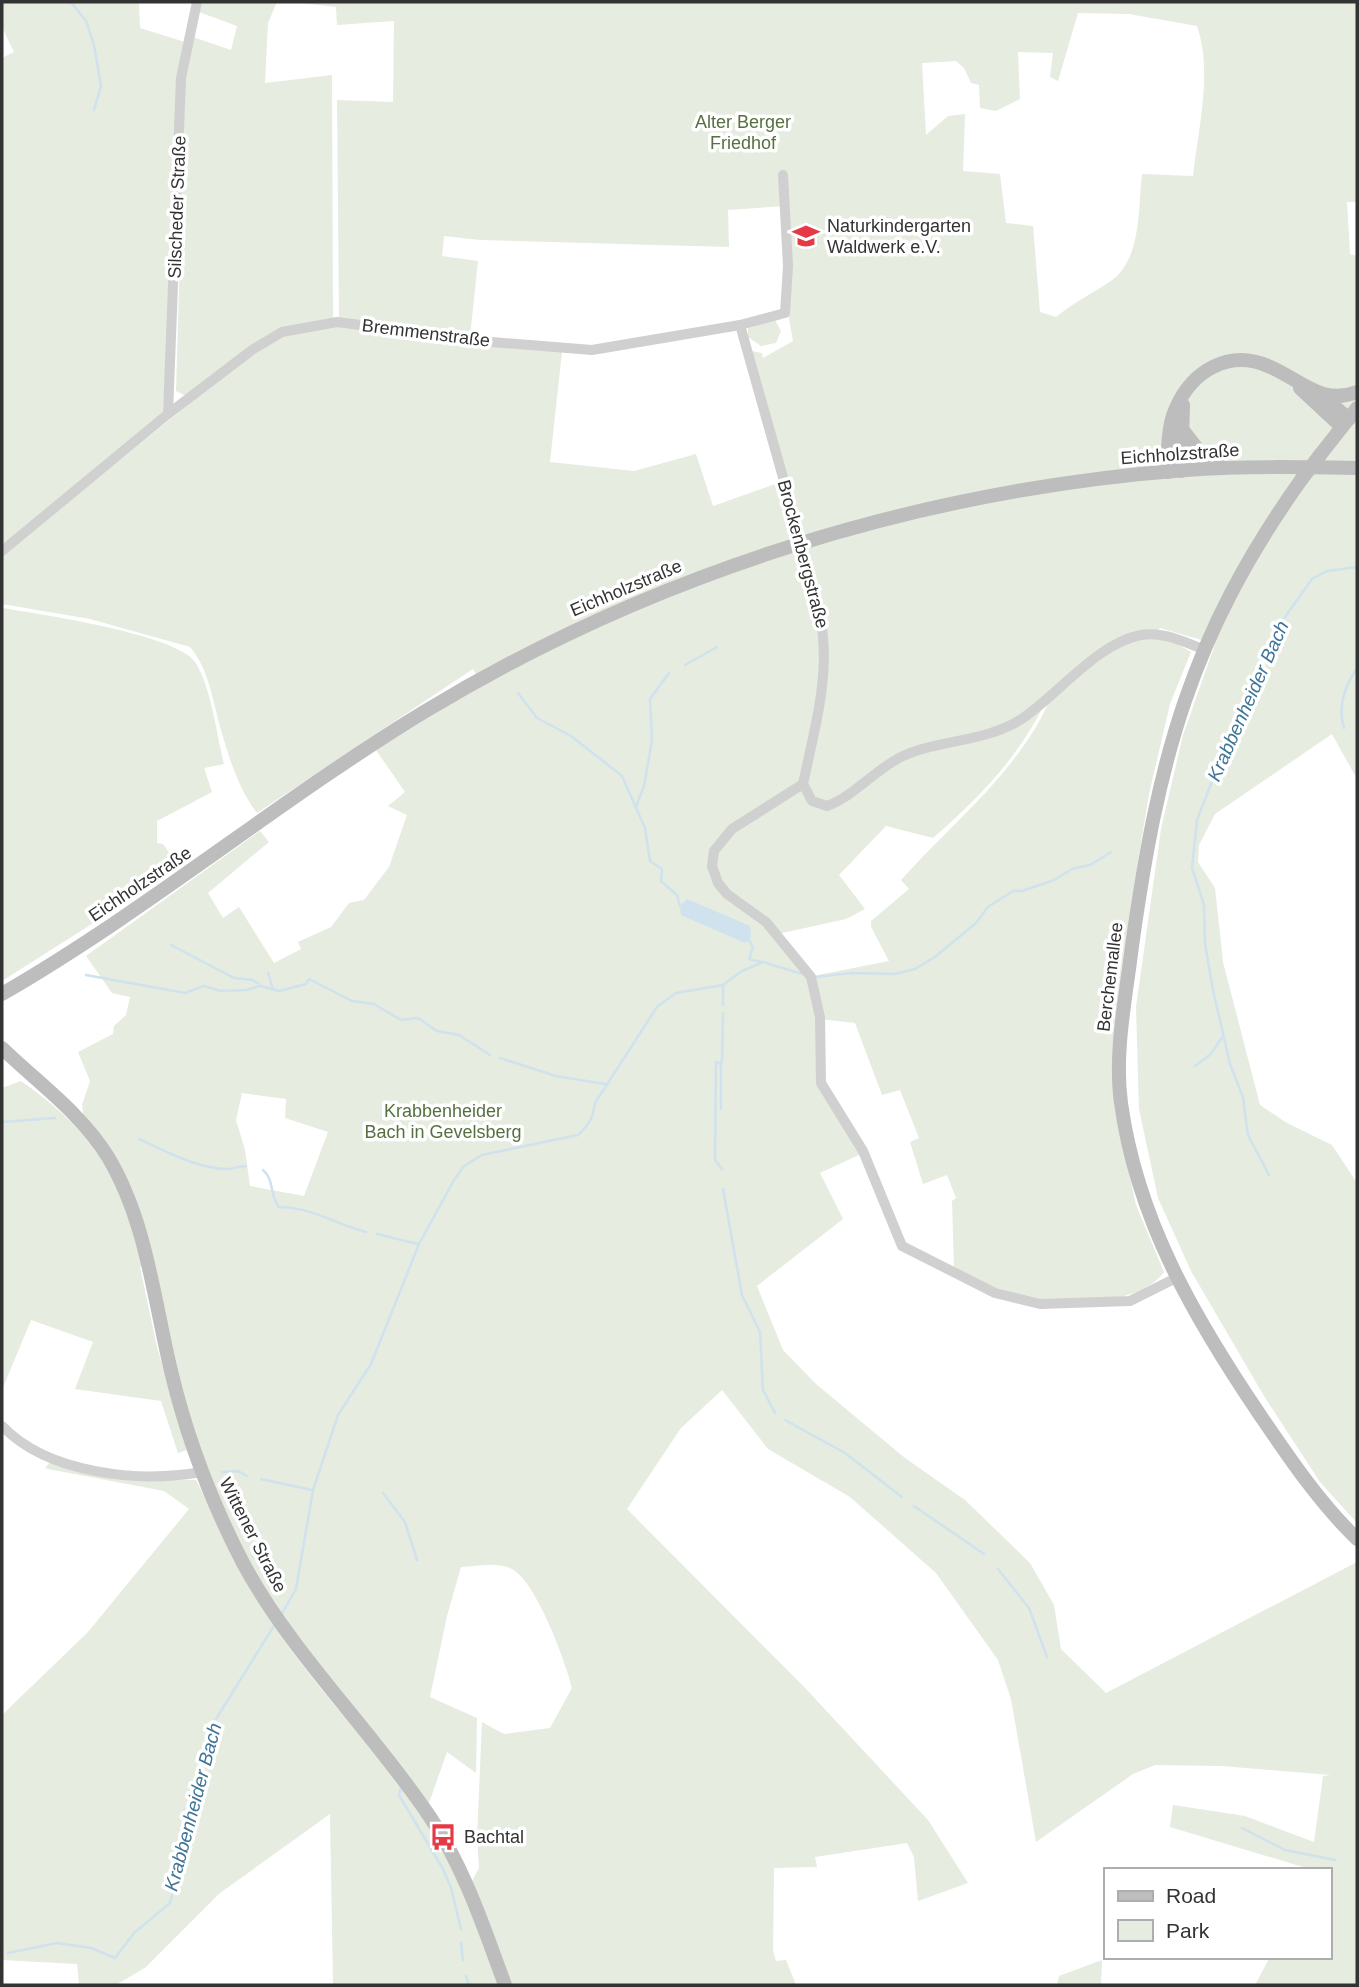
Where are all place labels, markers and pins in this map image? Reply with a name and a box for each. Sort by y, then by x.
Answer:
place label: Naturkindergarten Waldwerk e.V. [827,216,971,257]
school or university icon: Naturkindergarten Waldwerk e.V. [791,221,821,251]
bus stop icon: Bachtal [428,1822,458,1852]
place label: Bachtal [464,1827,524,1847]

